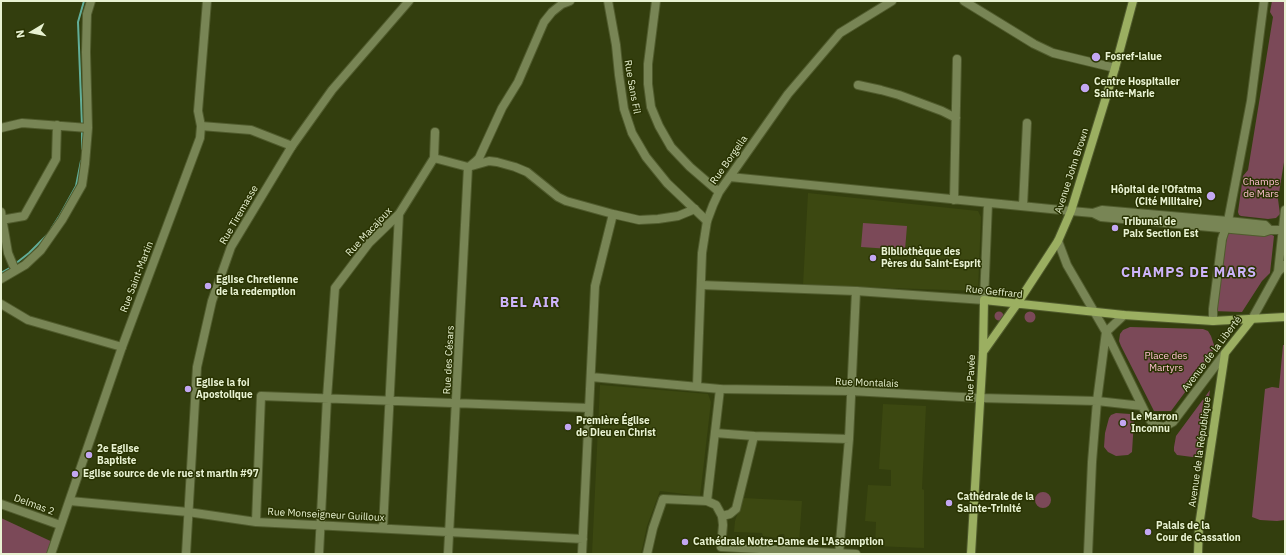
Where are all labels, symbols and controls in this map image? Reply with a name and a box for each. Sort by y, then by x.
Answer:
north arrow [12,12,52,52]
text: N [13,29,28,39]
marker: Fosref-lalue [1090,51,1102,63]
place label: Fosref-lalue [1105,51,1162,63]
street label: Rue Sans Fil [621,59,643,115]
place label: Centre Hospitalier Sainte-Marie [1094,76,1180,100]
marker: Centre Hospitalier Sainte-Marie [1079,82,1091,94]
street label: Avenue John Brown [1053,127,1091,215]
street label: Rue Borgella [708,133,750,187]
park label: Champs de Mars [1243,176,1279,200]
street label: Rue Tiremasse [217,183,261,247]
place label: Hôpital de l'Ofatma (Cité Militaire) [1111,184,1202,208]
marker: Hôpital de l'Ofatma (Cité Militaire) [1205,190,1217,202]
street label: Rue Macajoux [343,205,395,259]
place label: Tribunal de Paix Section Est [1123,216,1198,240]
marker: Tribunal de Paix Section Est [1110,223,1120,233]
street label: Rue Saint-Martin [118,240,156,314]
place label: Bibliothèque des Pères du Saint-Esprit [881,246,981,270]
marker: Bibliothèque des Pères du Saint-Esprit [868,253,878,263]
district label: CHAMPS DE MARS [1121,265,1257,281]
place label: Eglise Chretienne de la redemption [216,274,298,298]
marker: Eglise Chretienne de la redemption [203,281,213,291]
street label: Rue Geffrard [965,283,1023,301]
district label: BEL AIR [500,295,560,311]
street label: Avenue de la Liberté [1180,314,1244,394]
street label: Rue des Césars [441,325,457,395]
park label: Place des Martyrs [1144,350,1188,374]
street label: Rue Pavée [964,354,978,402]
street label: Rue Montalais [835,376,899,390]
place label: Eglise la foi Apostolique [196,377,253,400]
marker: Eglise la foi Apostolique [183,384,193,394]
street label: Avenue de la République [1186,396,1214,508]
place label: Le Marron Inconnu [1131,411,1178,434]
place label: Première Église de Dieu en Christ [576,415,656,438]
marker: Le Marron Inconnu [1118,418,1128,428]
marker: Première Église de Dieu en Christ [563,422,573,432]
place label: 2e Eglise Baptiste [97,443,139,466]
marker: 2e Eglise Baptiste [84,450,94,460]
place label: Eglise source de vie rue st martin #97 [83,468,259,480]
marker: Eglise source de vie rue st martin #97 [70,469,80,479]
place label: Cathédrale de la Sainte-Trinité [957,491,1034,514]
street label: Delmas 2 [12,492,56,518]
marker: Cathédrale de la Sainte-Trinité [944,498,954,508]
street label: Rue Monseigneur Guilloux [267,506,385,524]
place label: Palais de la Cour de Cassation [1156,520,1241,544]
marker: Palais de la Cour de Cassation [1143,527,1153,537]
place label: Cathédrale Notre-Dame de L'Assomption [693,536,884,548]
marker: Cathédrale Notre-Dame de L'Assomption [680,537,690,547]

